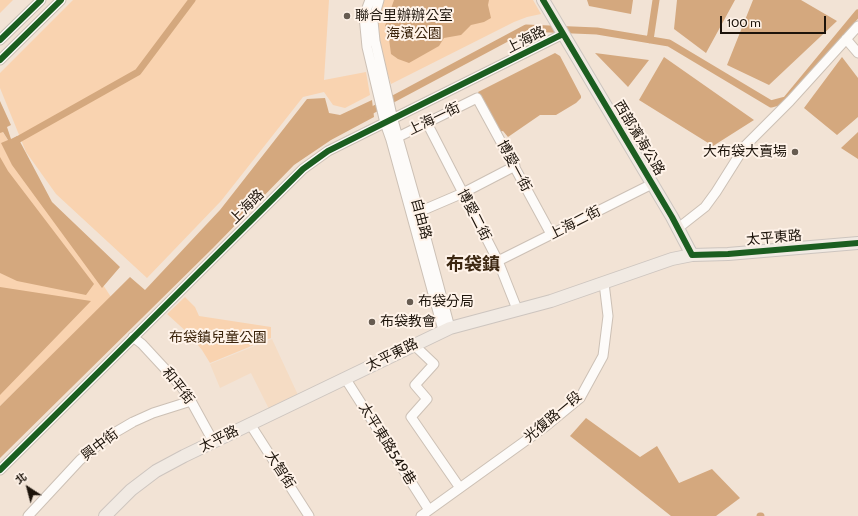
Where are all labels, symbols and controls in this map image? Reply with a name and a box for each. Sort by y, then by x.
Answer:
place label: 聯合里辦辦公室 [355,8,453,24]
scale bar [722,8,828,34]
marker: 聯合里辦辦公室 [342,11,352,21]
text: 100 m [727,15,761,30]
street label: 上海路 [503,23,549,57]
park label: 海濱公園 [386,26,442,42]
street label: 西部濱海公路 [610,98,668,178]
street label: 上海一街 [405,99,463,139]
street label: 博愛一街 [493,137,535,195]
place label: 大布袋大賣場 [703,144,787,160]
marker: 大布袋大賣場 [790,147,800,157]
street label: 上海路 [226,186,268,228]
street label: 博愛二街 [454,186,494,244]
street label: 自由路 [407,197,435,241]
street label: 上海二街 [546,203,604,243]
street label: 太平東路 [745,227,803,249]
district label: 布袋鎮 [446,254,500,276]
place label: 布袋分局 [418,294,474,310]
marker: 布袋分局 [405,297,415,307]
place label: 布袋教會 [380,314,436,330]
marker: 布袋教會 [367,317,377,327]
park label: 布袋鎮兒童公園 [169,330,267,346]
street label: 太平東路 [363,335,421,375]
street label: 和平街 [158,364,198,408]
street label: 光復路一段 [521,388,585,446]
street label: 太平東路549巷 [355,400,419,488]
street label: 太平路 [196,422,242,456]
street label: 興中街 [78,426,122,464]
street label: 大智街 [262,448,298,492]
north arrow [8,468,48,508]
text: 北 [12,469,30,487]

